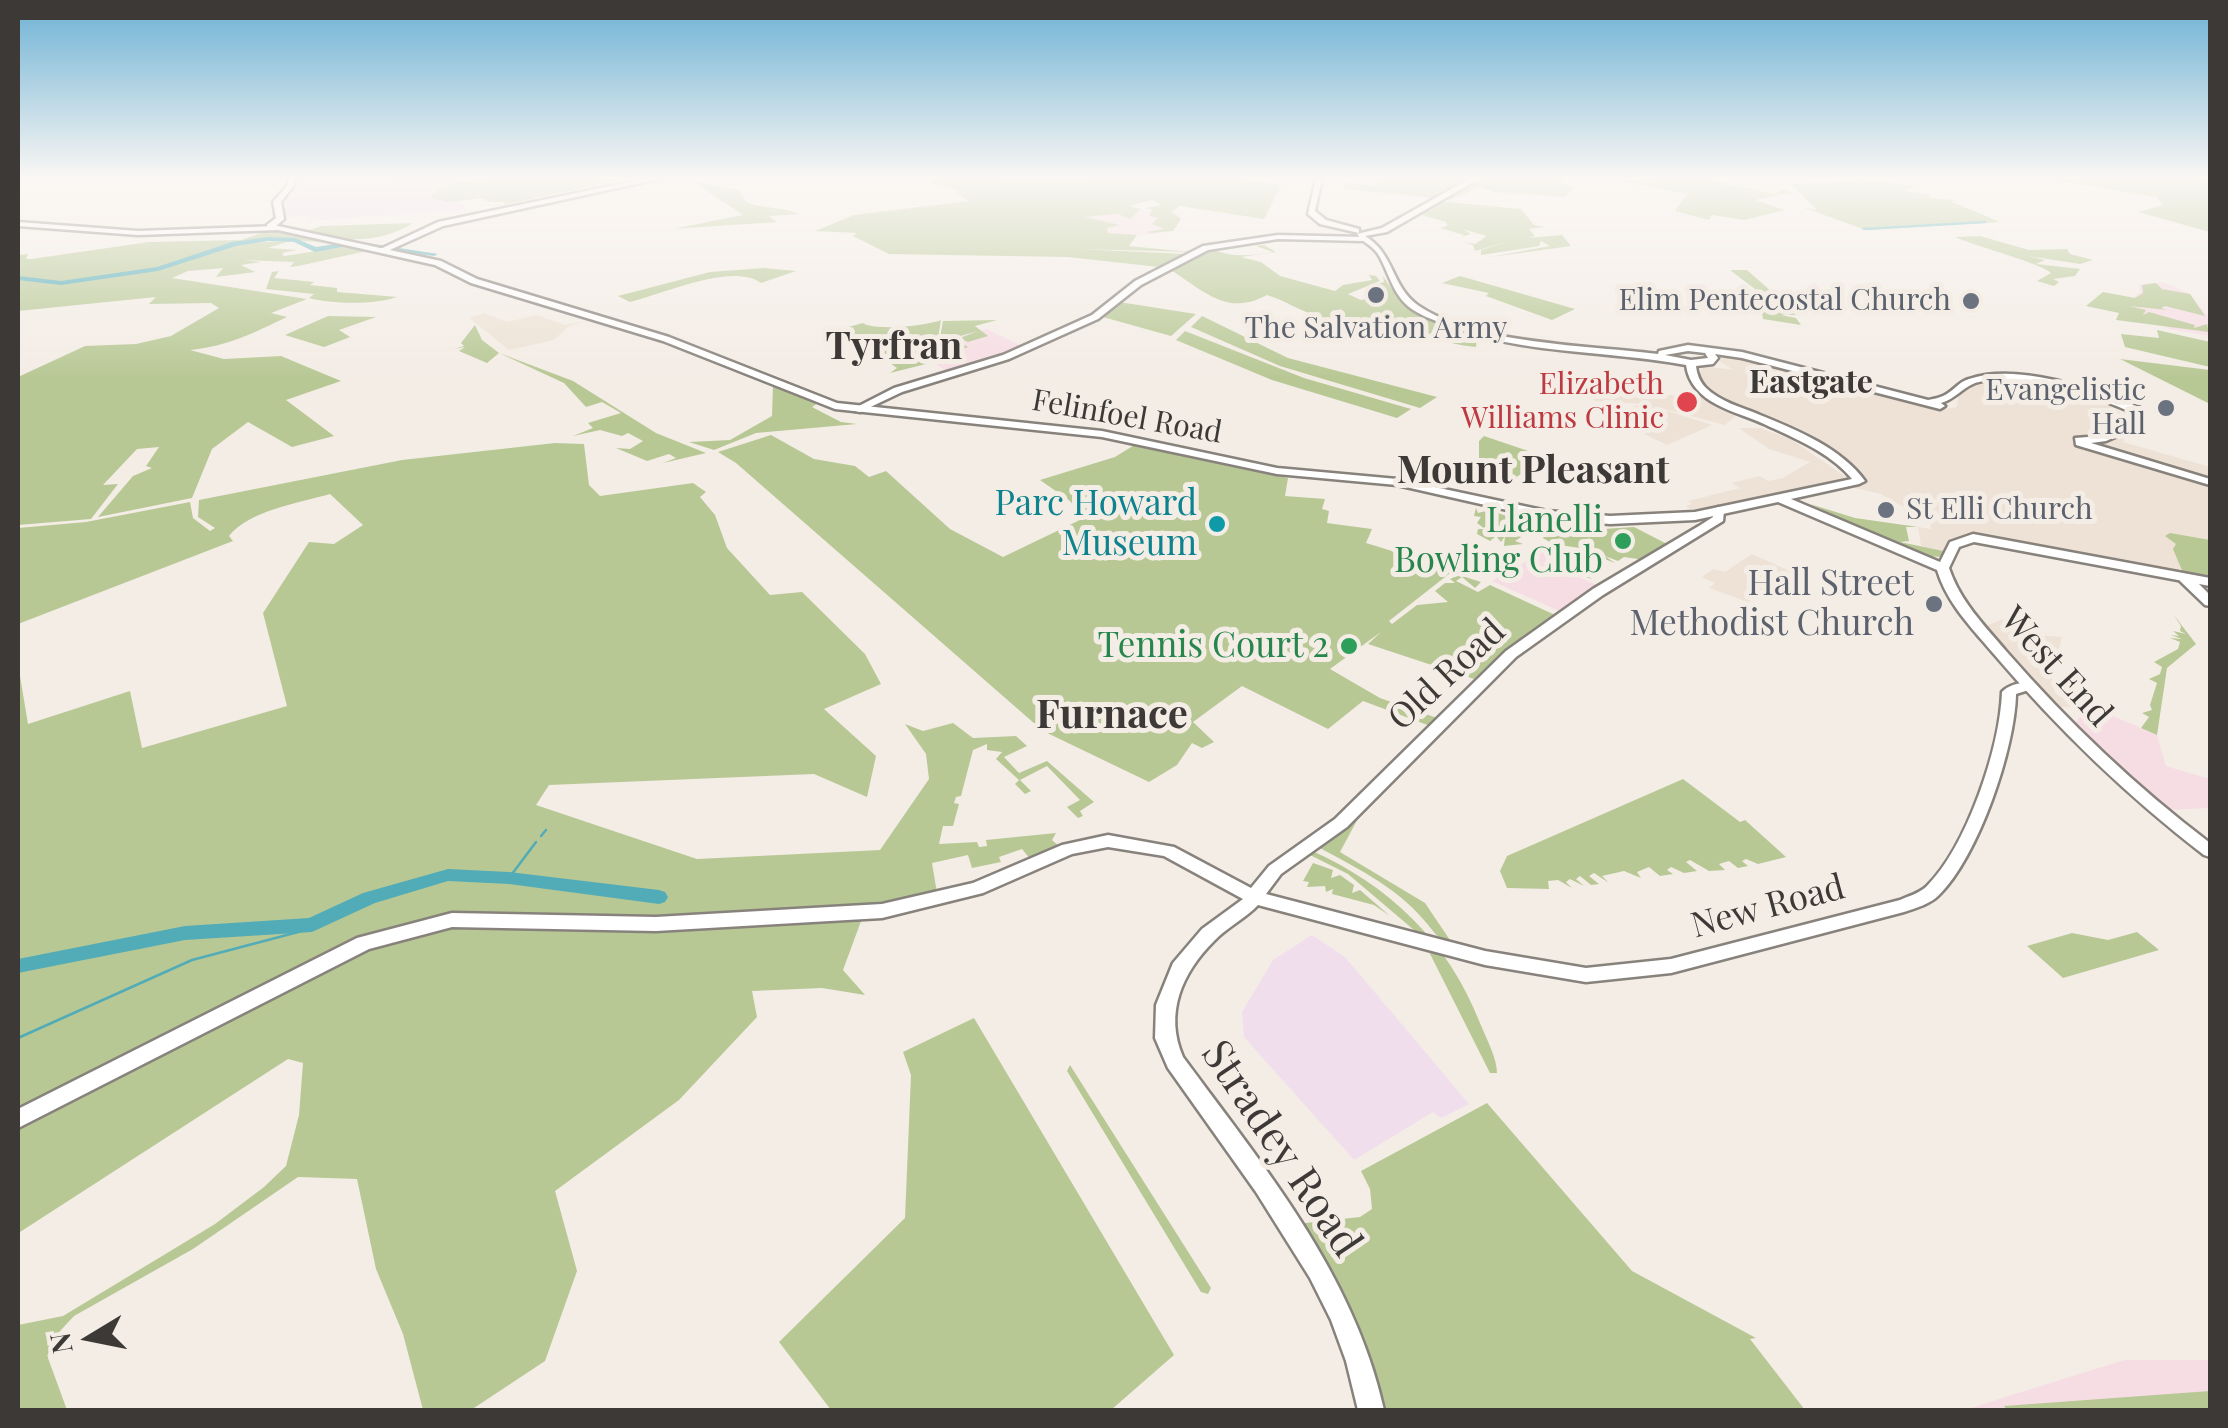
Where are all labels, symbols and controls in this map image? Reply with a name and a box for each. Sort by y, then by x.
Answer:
place label: Elim Pentecostal Church [1618,283,1951,319]
marker: The Salvation Army [1365,284,1387,306]
marker: Elim Pentecostal Church [1960,290,1982,312]
place label: The Salvation Army [1245,311,1507,347]
district label: Tyrfran [826,324,962,370]
district label: Eastgate [1749,364,1873,402]
place label: Elizabeth Williams Clinic [1461,367,1664,438]
place label: Evangelistic Hall [1985,373,2146,444]
street label: Felinfoel Road [1029,383,1225,451]
marker: Elizabeth Williams Clinic [1674,389,1700,415]
marker: Evangelistic Hall [2155,397,2177,419]
district label: Mount Pleasant [1397,448,1669,494]
place label: Parc Howard Museum [995,483,1197,565]
place label: St Elli Church [1906,492,2093,528]
marker: St Elli Church [1875,499,1897,521]
place label: Llanelli Bowling Club [1394,500,1603,582]
marker: Parc Howard Museum [1206,513,1228,535]
marker: Llanelli Bowling Club [1612,530,1634,552]
place label: Hall Street Methodist Church [1629,563,1914,645]
marker: Hall Street Methodist Church [1923,593,1945,615]
street label: West End [1991,599,2121,735]
street label: Old Road [1380,611,1514,739]
place label: Tennis Court 2 [1098,625,1329,667]
marker: Tennis Court 2 [1338,635,1360,657]
district label: Furnace [1036,692,1188,740]
street label: New Road [1687,866,1849,948]
street label: Stradey Road [1190,1031,1372,1267]
north arrow [40,1288,140,1388]
text: N [40,1330,80,1356]

